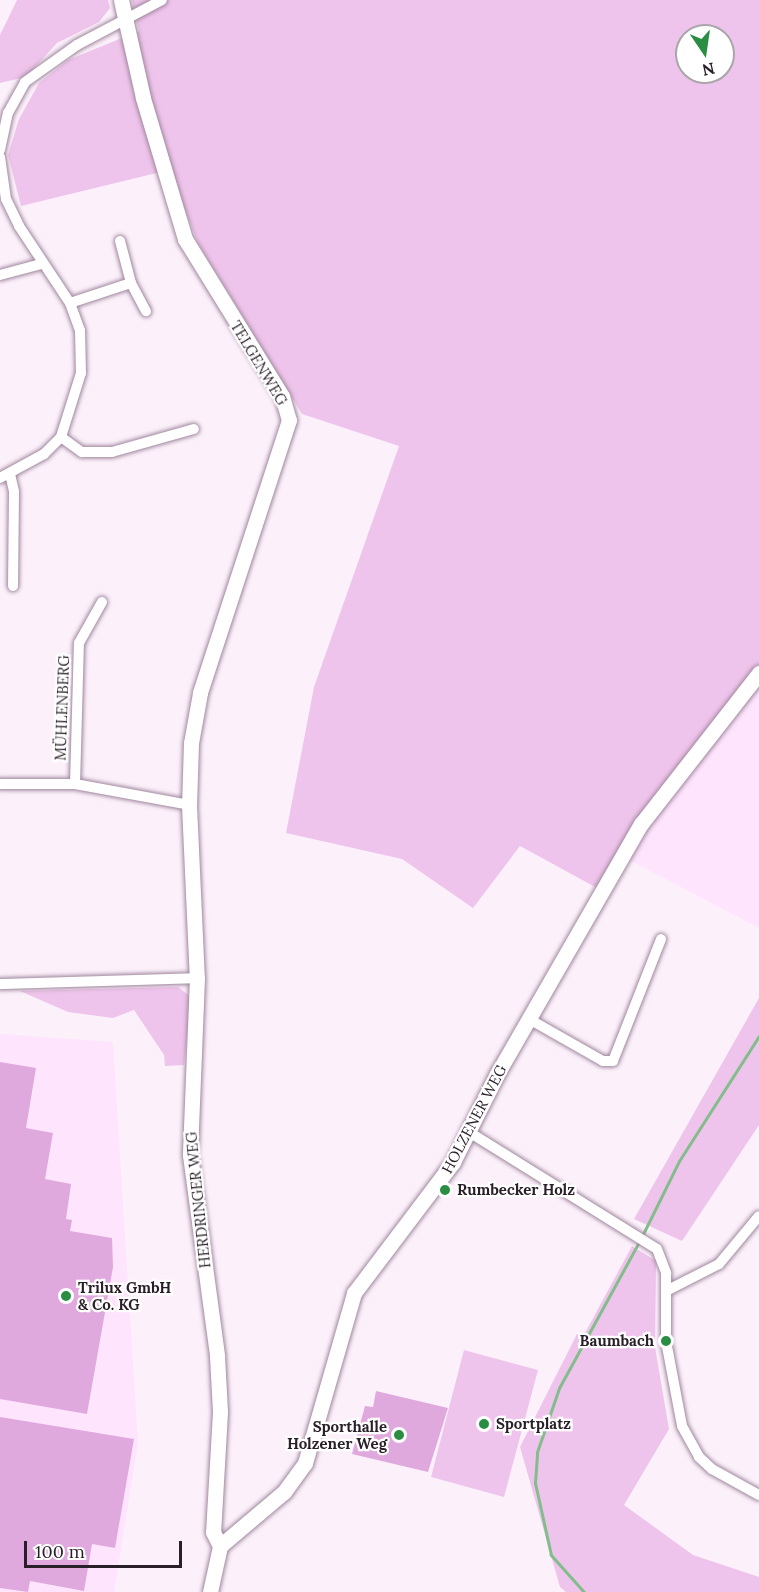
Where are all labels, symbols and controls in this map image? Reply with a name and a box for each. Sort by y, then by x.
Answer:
north arrow [675,24,735,84]
text: N [700,58,717,81]
street label: TELGENWEG [227,318,291,408]
street label: MÜHLENBERG [51,655,73,761]
street label: HOLZENER WEG [438,1062,510,1176]
street label: HERDRINGER WEG [182,1131,214,1269]
place label: Rumbecker Holz [457,1181,575,1199]
marker: Rumbecker Holz [438,1183,452,1197]
place label: Trilux GmbH & Co. KG [78,1278,171,1313]
marker: Trilux GmbH & Co. KG [59,1289,73,1303]
place label: Baumbach [580,1332,654,1350]
marker: Baumbach [659,1334,673,1348]
place label: Sportplatz [496,1415,571,1433]
place label: Sporthalle Holzener Weg [287,1417,387,1452]
marker: Sportplatz [477,1417,491,1431]
marker: Sporthalle Holzener Weg [392,1428,406,1442]
scale bar [27,1529,184,1567]
text: 100 m [35,1540,85,1563]

